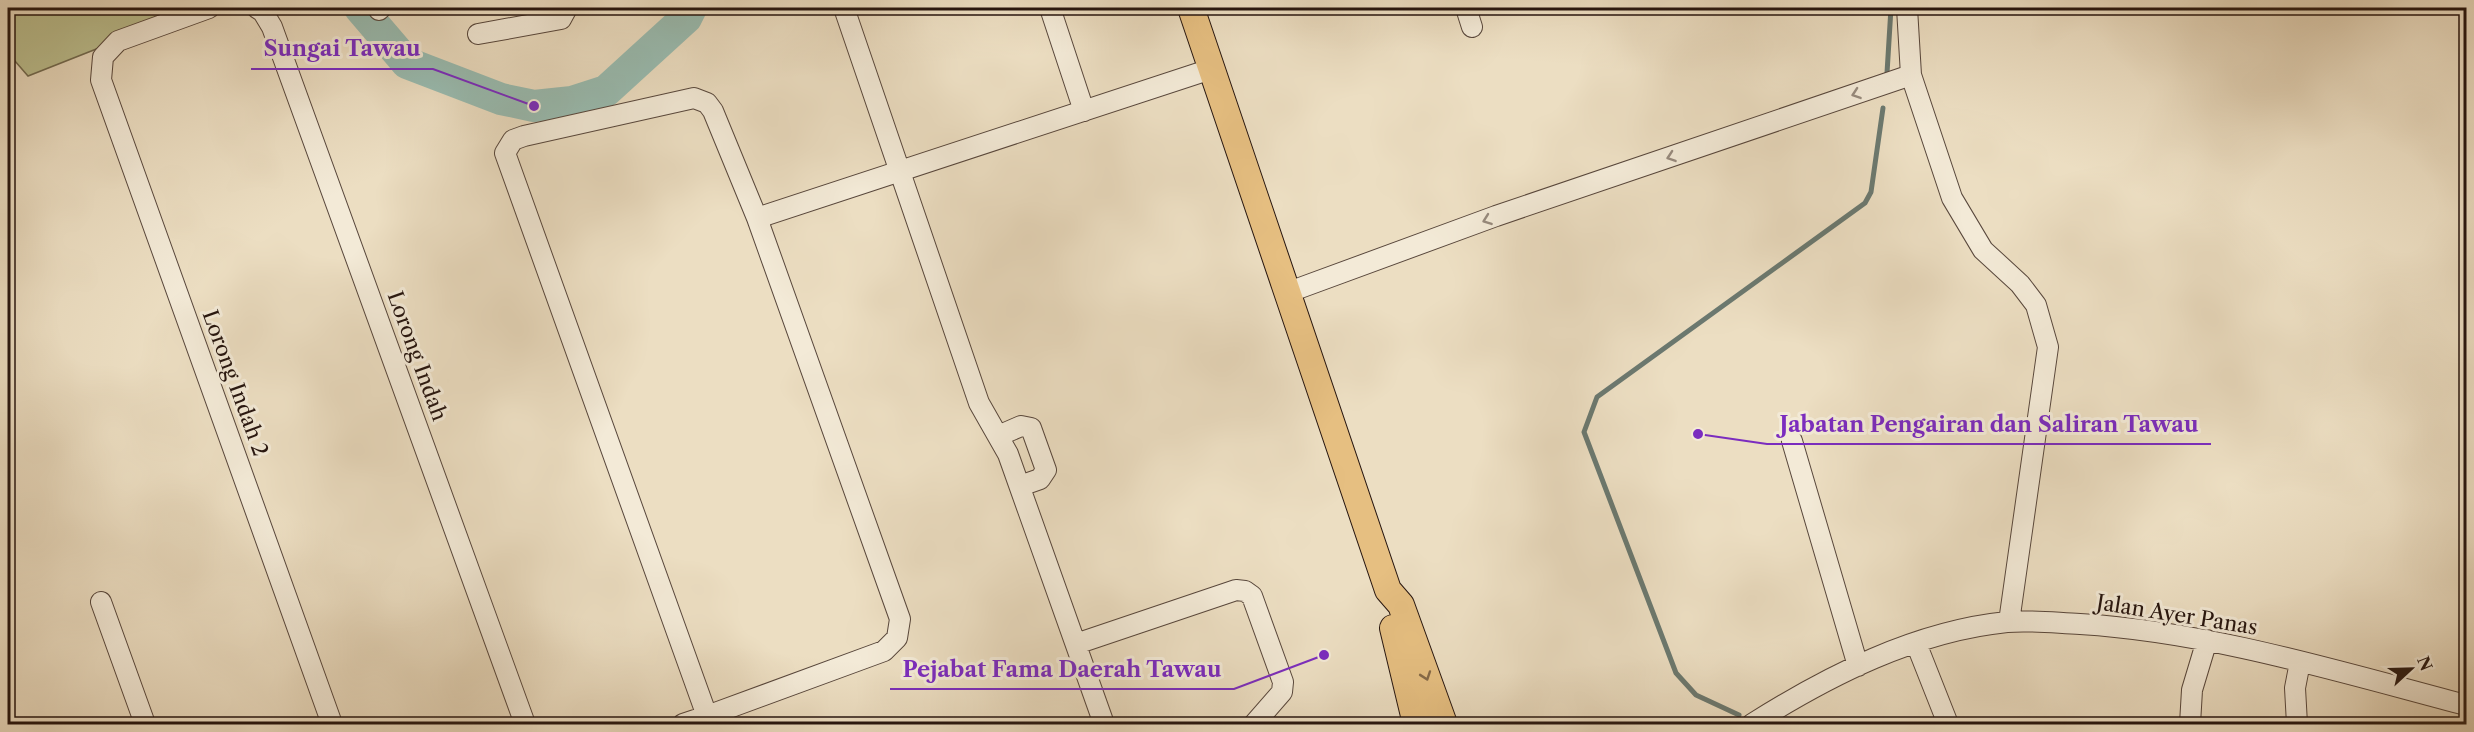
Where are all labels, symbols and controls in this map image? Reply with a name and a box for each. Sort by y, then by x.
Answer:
callout: Sungai Tawau [251,29,433,69]
text: Sungai Tawau [263,35,421,62]
one-way arrow [1851,86,1862,99]
one-way arrow [1666,149,1677,162]
one-way arrow [1482,212,1493,225]
street label: Lorong Indah [382,288,452,424]
street label: Lorong Indah 2 [197,306,273,459]
callout: Jabatan Pengairan dan Saliran Tawau [1767,404,2211,444]
text: Jabatan Pengairan dan Saliran Tawau [1776,411,2199,438]
street label: Jalan Ayer Panas [2092,589,2259,640]
north arrow [2381,639,2441,699]
callout: Pejabat Fama Daerah Tawau [890,649,1234,689]
text: N [2413,653,2437,674]
text: Pejabat Fama Daerah Tawau [902,656,1222,683]
one-way arrow [1419,670,1432,681]

